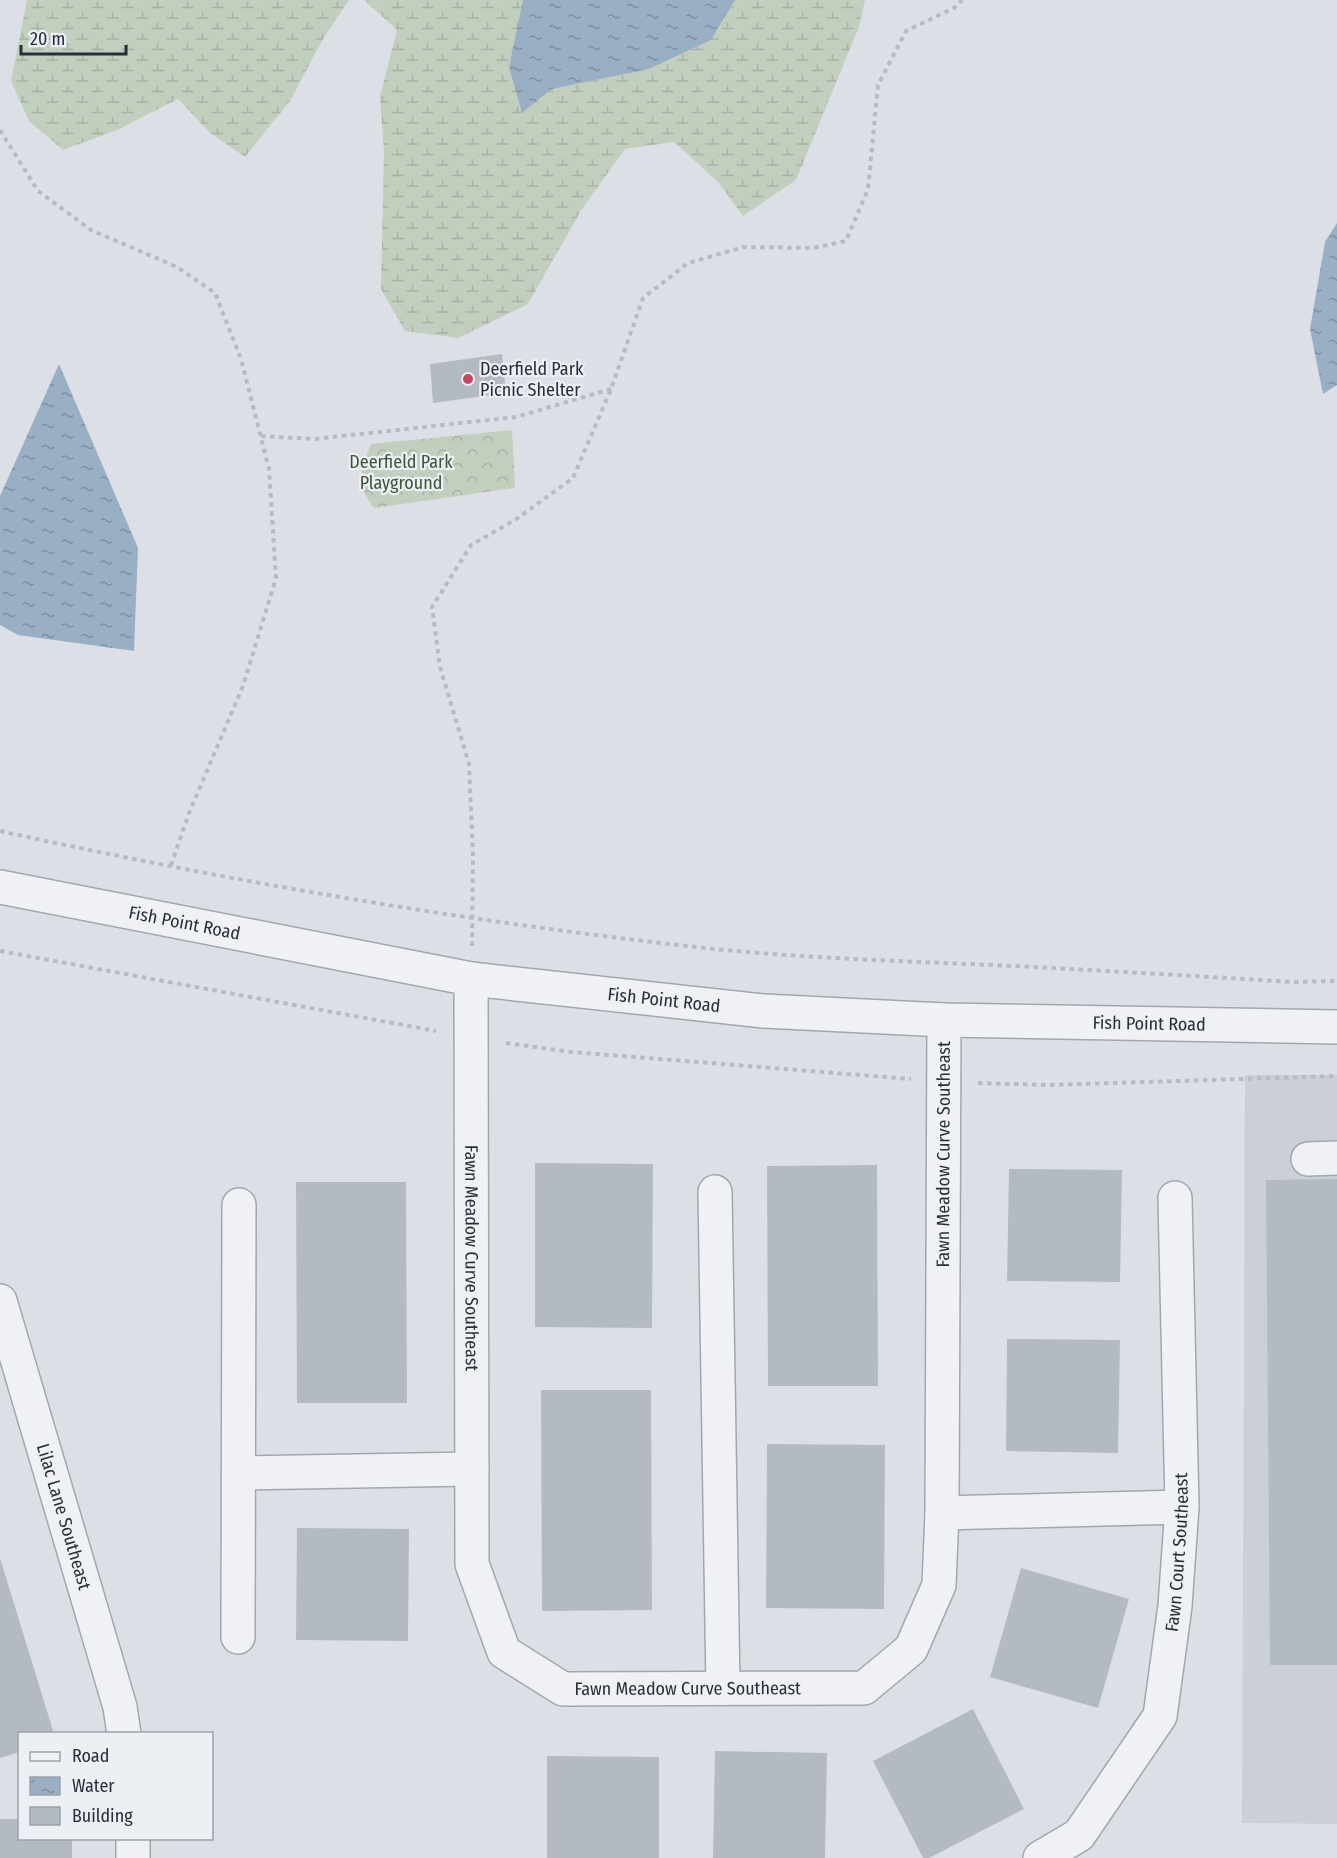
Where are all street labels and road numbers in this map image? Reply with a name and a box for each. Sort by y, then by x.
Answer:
street label: Fish Point Road [127,901,242,945]
street label: Fish Point Road [607,983,721,1017]
street label: Fish Point Road [1092,1012,1206,1036]
street label: Fawn Meadow Curve Southeast [932,1041,955,1268]
street label: Fawn Meadow Curve Southeast [460,1145,483,1371]
street label: Lilac Lane Southeast [32,1441,96,1593]
street label: Fawn Court Southeast [1161,1472,1193,1633]
street label: Fawn Meadow Curve Southeast [574,1677,801,1700]

